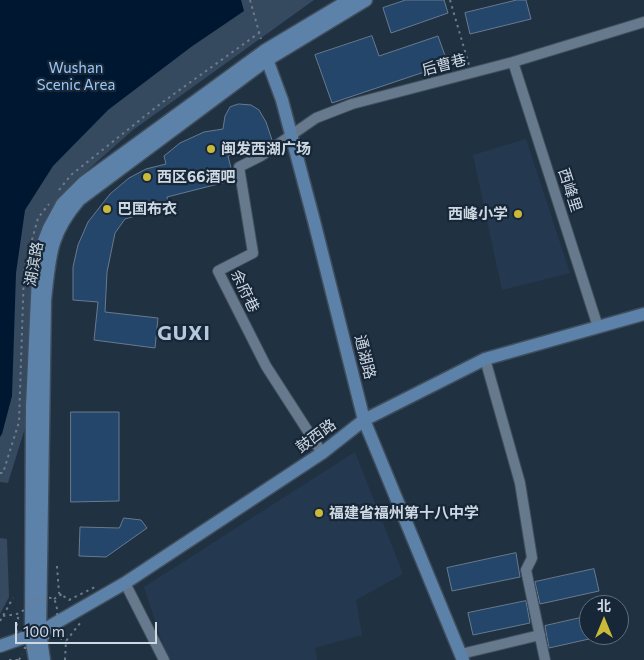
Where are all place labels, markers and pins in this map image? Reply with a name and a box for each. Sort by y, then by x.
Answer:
place label: 闽发西湖广场 [221,140,311,158]
marker: 闽发西湖广场 [205,143,217,155]
place label: 西区66酒吧 [157,168,236,186]
marker: 西区66酒吧 [141,171,153,183]
place label: 巴国布衣 [117,200,177,218]
marker: 巴国布衣 [101,203,113,215]
place label: 西峰小学 [448,205,508,223]
marker: 西峰小学 [512,208,524,220]
place label: 福建省福州第十八中学 [329,504,479,522]
marker: 福建省福州第十八中学 [313,507,325,519]

